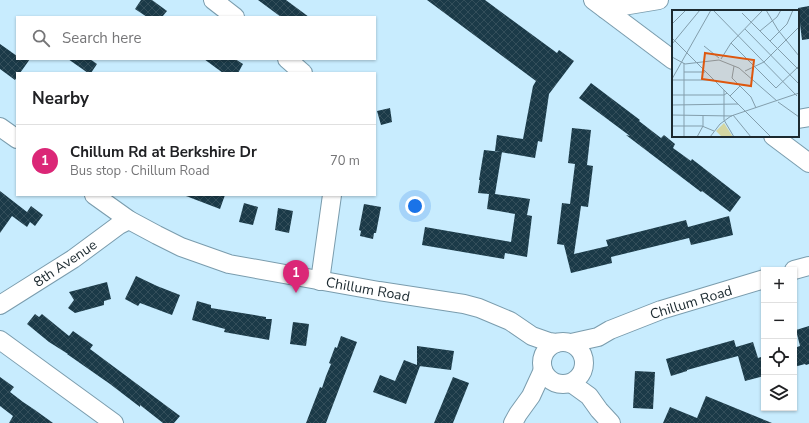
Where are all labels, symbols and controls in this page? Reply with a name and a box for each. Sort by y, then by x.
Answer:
inset map [672,10,799,137]
search box [16,16,376,60]
icon: search [30,27,52,49]
text: Search here [62,28,142,48]
text: Nearby [32,87,89,110]
text: Chillum Rd at Berkshire Dr [70,142,257,162]
text: 1 [41,152,49,170]
text: 70 m [330,152,360,170]
text: Bus stop · Chillum Road [70,162,210,180]
your location [405,196,425,216]
street label: 8th Avenue [30,235,101,292]
pin: 1 [283,260,309,293]
map controls [761,267,797,411]
button: + [761,267,797,303]
street label: Chillum Road [324,273,411,306]
street label: Chillum Road [648,281,735,324]
button: − [761,303,797,339]
button: locate [761,339,797,375]
button: layers [761,375,797,411]

